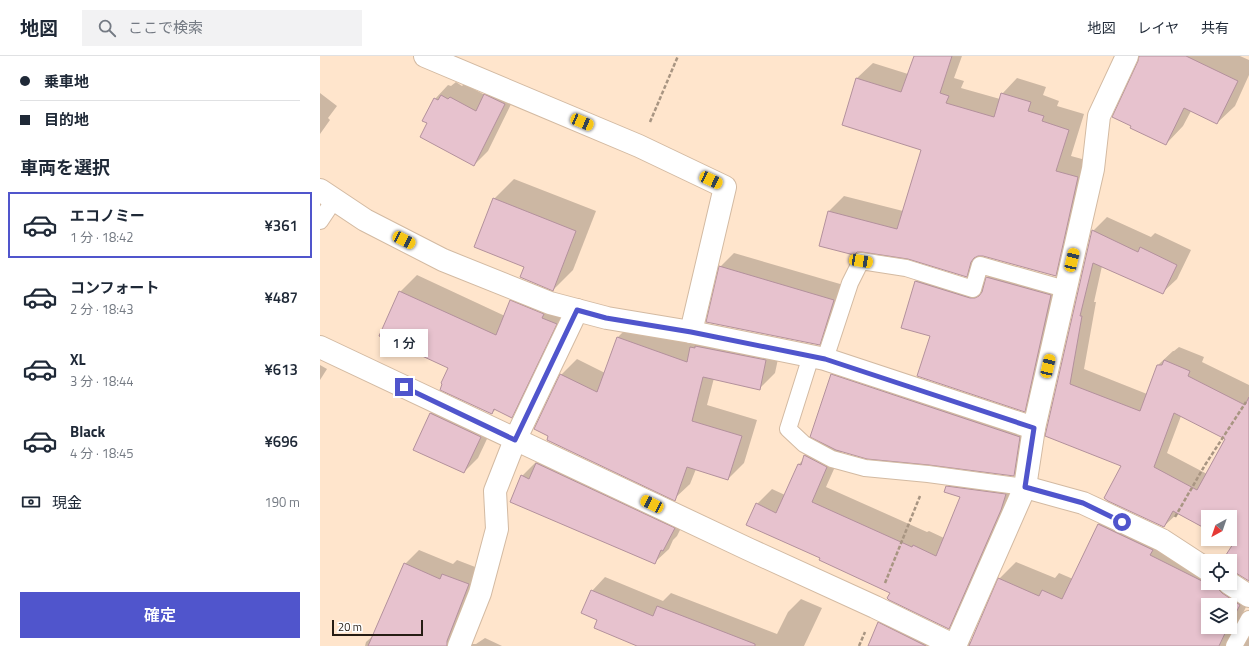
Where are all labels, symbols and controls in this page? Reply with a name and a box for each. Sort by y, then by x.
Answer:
search box [82,10,362,46]
text: 地図 [20,13,58,42]
text: ここで検索 [128,16,203,39]
icon: search [96,17,118,39]
text: 地図 [1087,17,1115,38]
text: レイヤ [1137,17,1179,38]
text: 共有 [1201,17,1229,38]
text: 乗車地 [44,70,89,93]
text: 目的地 [44,108,89,131]
car [569,112,595,132]
text: 車両を選択 [20,154,110,181]
car [698,169,724,191]
text: エコノミー [70,204,145,227]
icon: car [22,207,58,243]
text: ¥361 [264,214,298,237]
text: 1 分 · 18:42 [70,227,134,247]
car [391,229,417,251]
car [1063,247,1081,273]
car [848,253,874,269]
text: コンフォート [70,276,160,299]
icon: car [22,279,58,315]
text: ¥487 [264,286,298,309]
text: 2 分 · 18:43 [70,299,134,319]
callout: 1 分 [380,329,428,357]
text: 1 分 [392,333,416,353]
text: XL [70,348,86,371]
icon: car [22,351,58,387]
car [1039,353,1057,379]
text: ¥613 [264,358,298,381]
text: 3 分 · 18:44 [70,371,134,391]
route end [395,378,413,396]
text: Black [70,420,105,443]
icon: car [22,423,58,459]
text: ¥696 [264,430,298,453]
text: 4 分 · 18:45 [70,443,134,463]
icon: cash [20,491,42,513]
text: 現金 [52,491,82,514]
text: 190 m [264,492,300,512]
car [639,493,665,515]
north arrow [1201,510,1237,546]
map controls [1201,510,1237,634]
route start [1113,513,1131,531]
button: locate [1201,554,1237,590]
button: 確定 [20,592,300,638]
button: layers [1201,598,1237,634]
scale bar [332,618,423,637]
text: 20 m [338,619,362,635]

